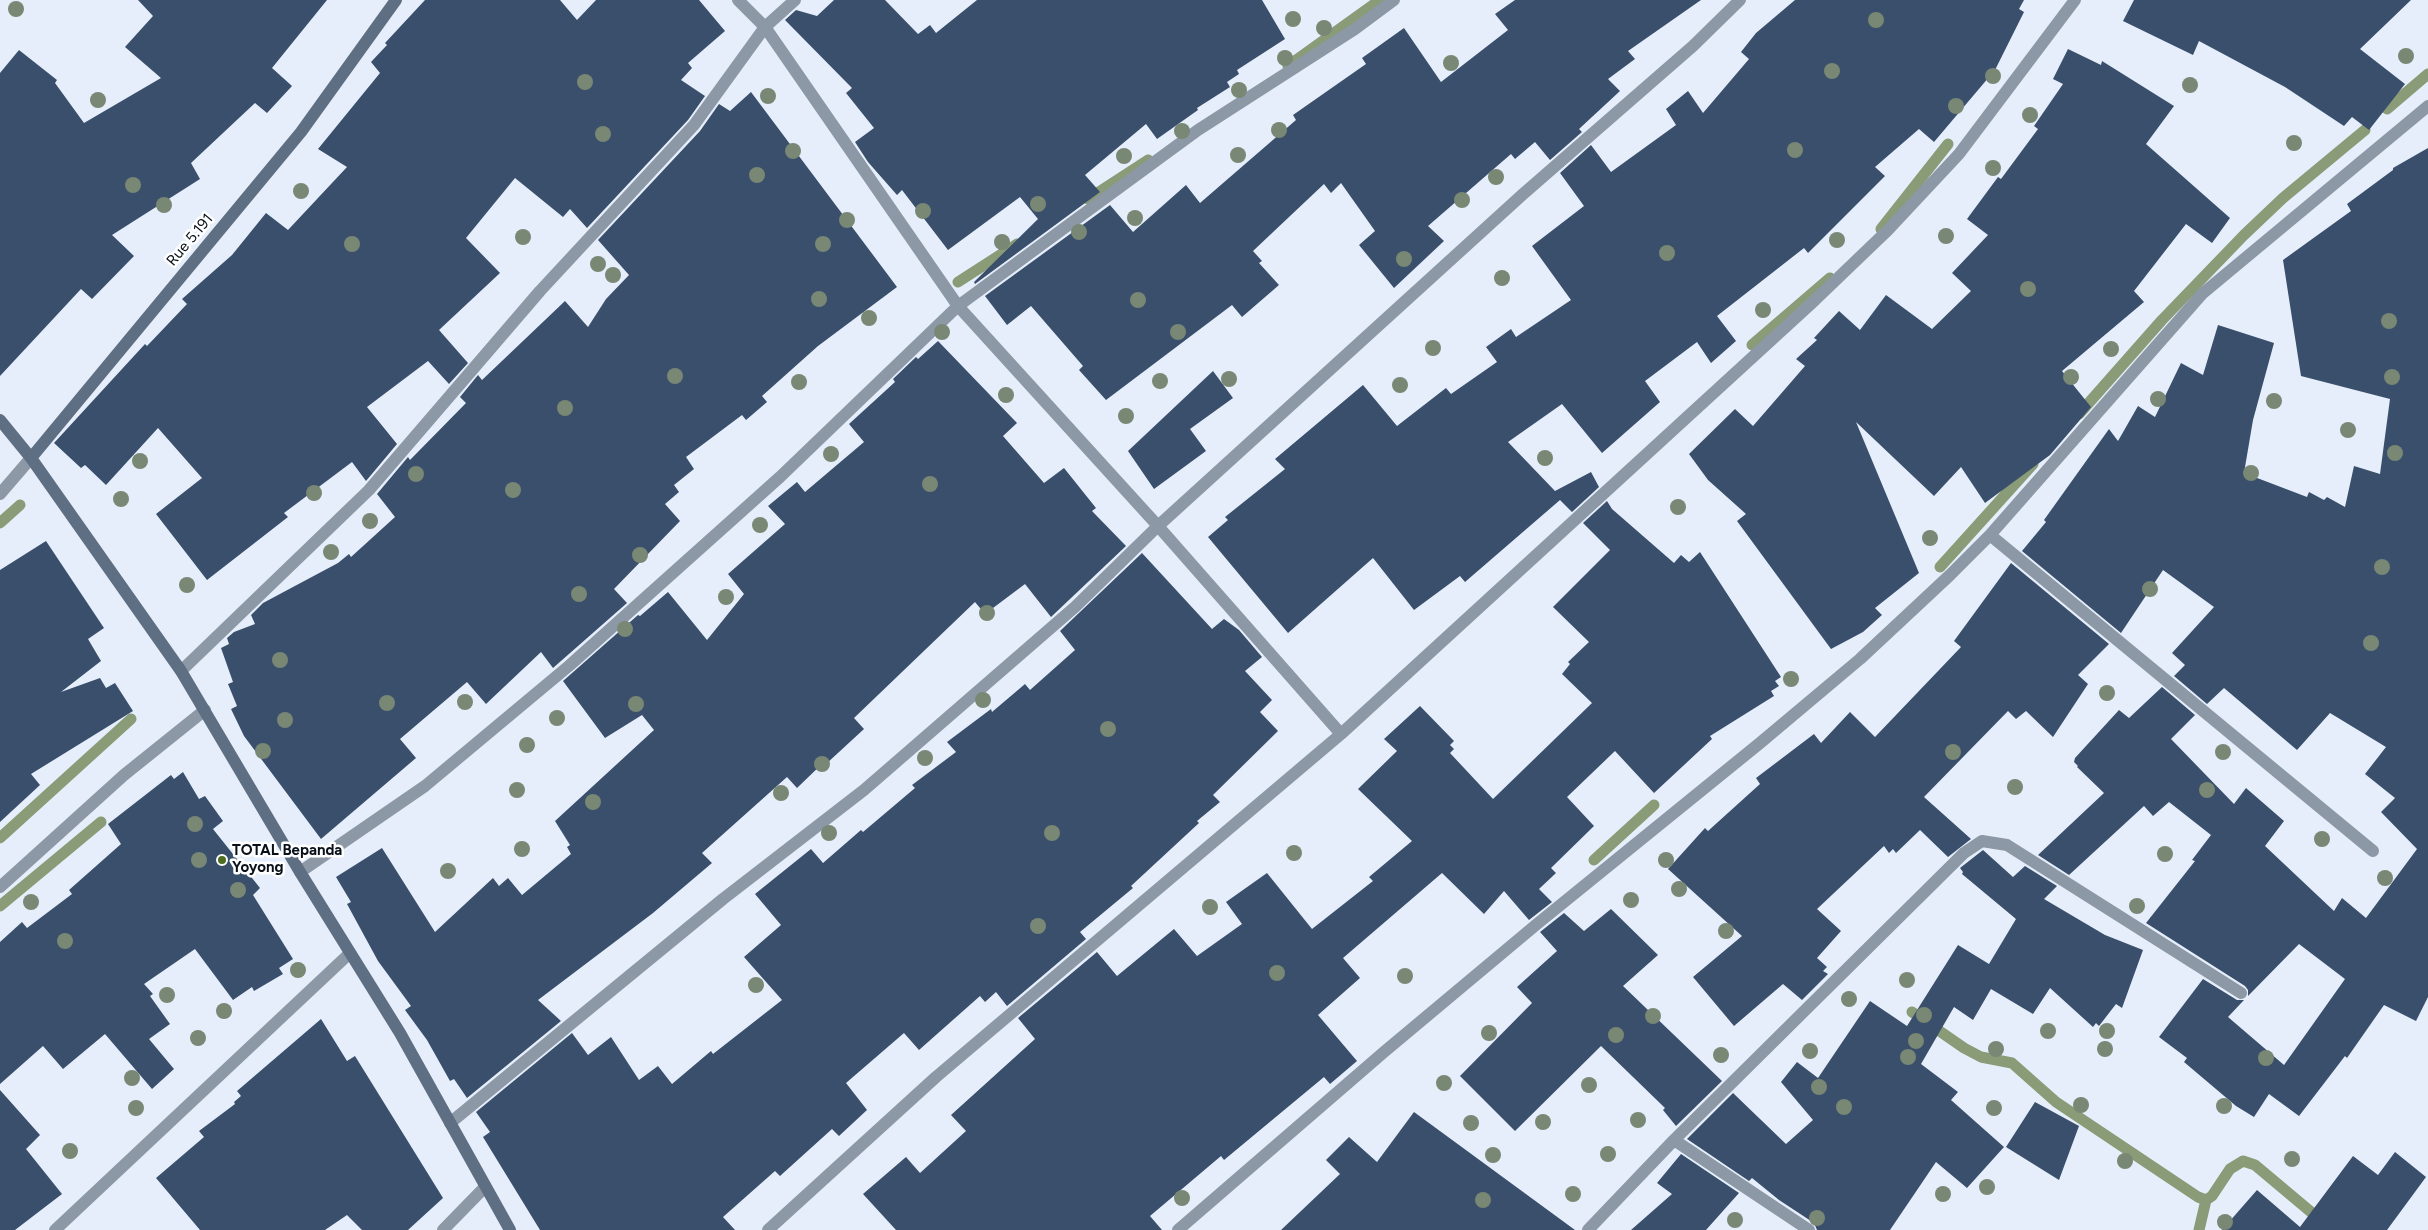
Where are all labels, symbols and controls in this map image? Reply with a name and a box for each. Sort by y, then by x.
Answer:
street label: Rue 5.191 [163,210,217,270]
place label: TOTAL Bepanda Yoyong [232,842,342,877]
marker: TOTAL Bepanda Yoyong [216,854,228,866]

